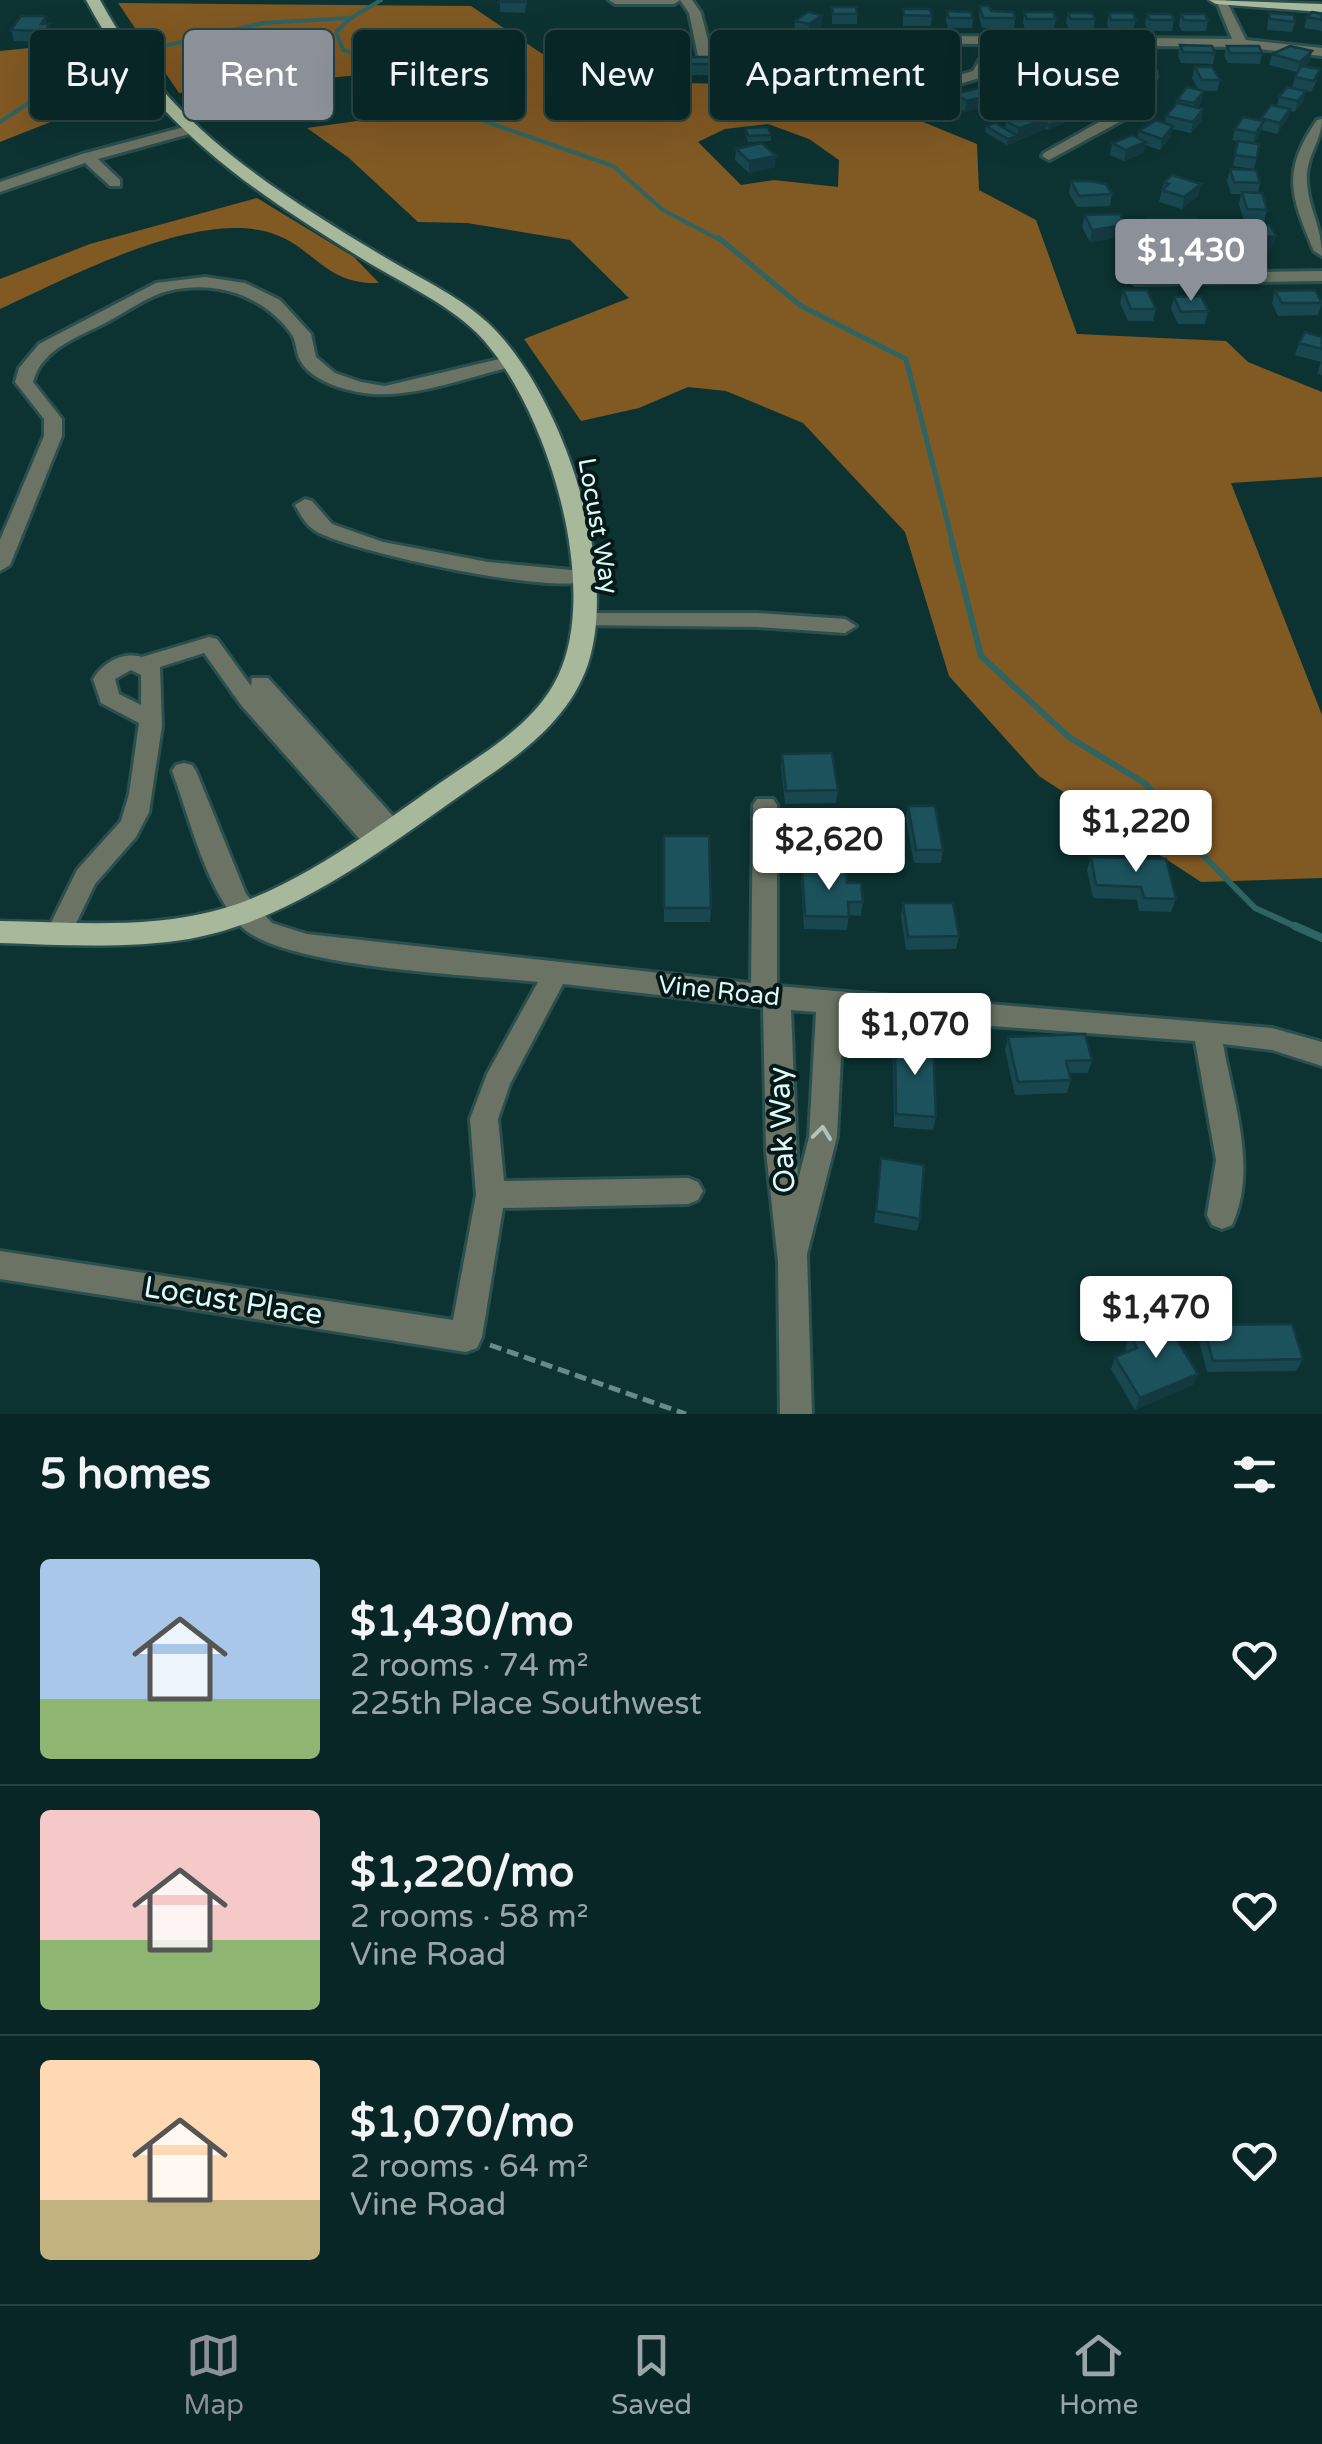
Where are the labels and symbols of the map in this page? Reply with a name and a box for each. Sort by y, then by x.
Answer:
pin: $1,430 [1110,219,1272,304]
street label: Locust Way [571,456,625,596]
pin: $1,220 [1055,790,1217,875]
pin: $2,620 [748,808,910,893]
street label: Vine Road [657,970,781,1012]
pin: $1,070 [834,993,996,1078]
street label: Oak Way [760,1066,804,1194]
one-way arrow [811,1125,832,1141]
street label: Locust Place [141,1269,325,1333]
pin: $1,470 [1075,1276,1237,1361]

